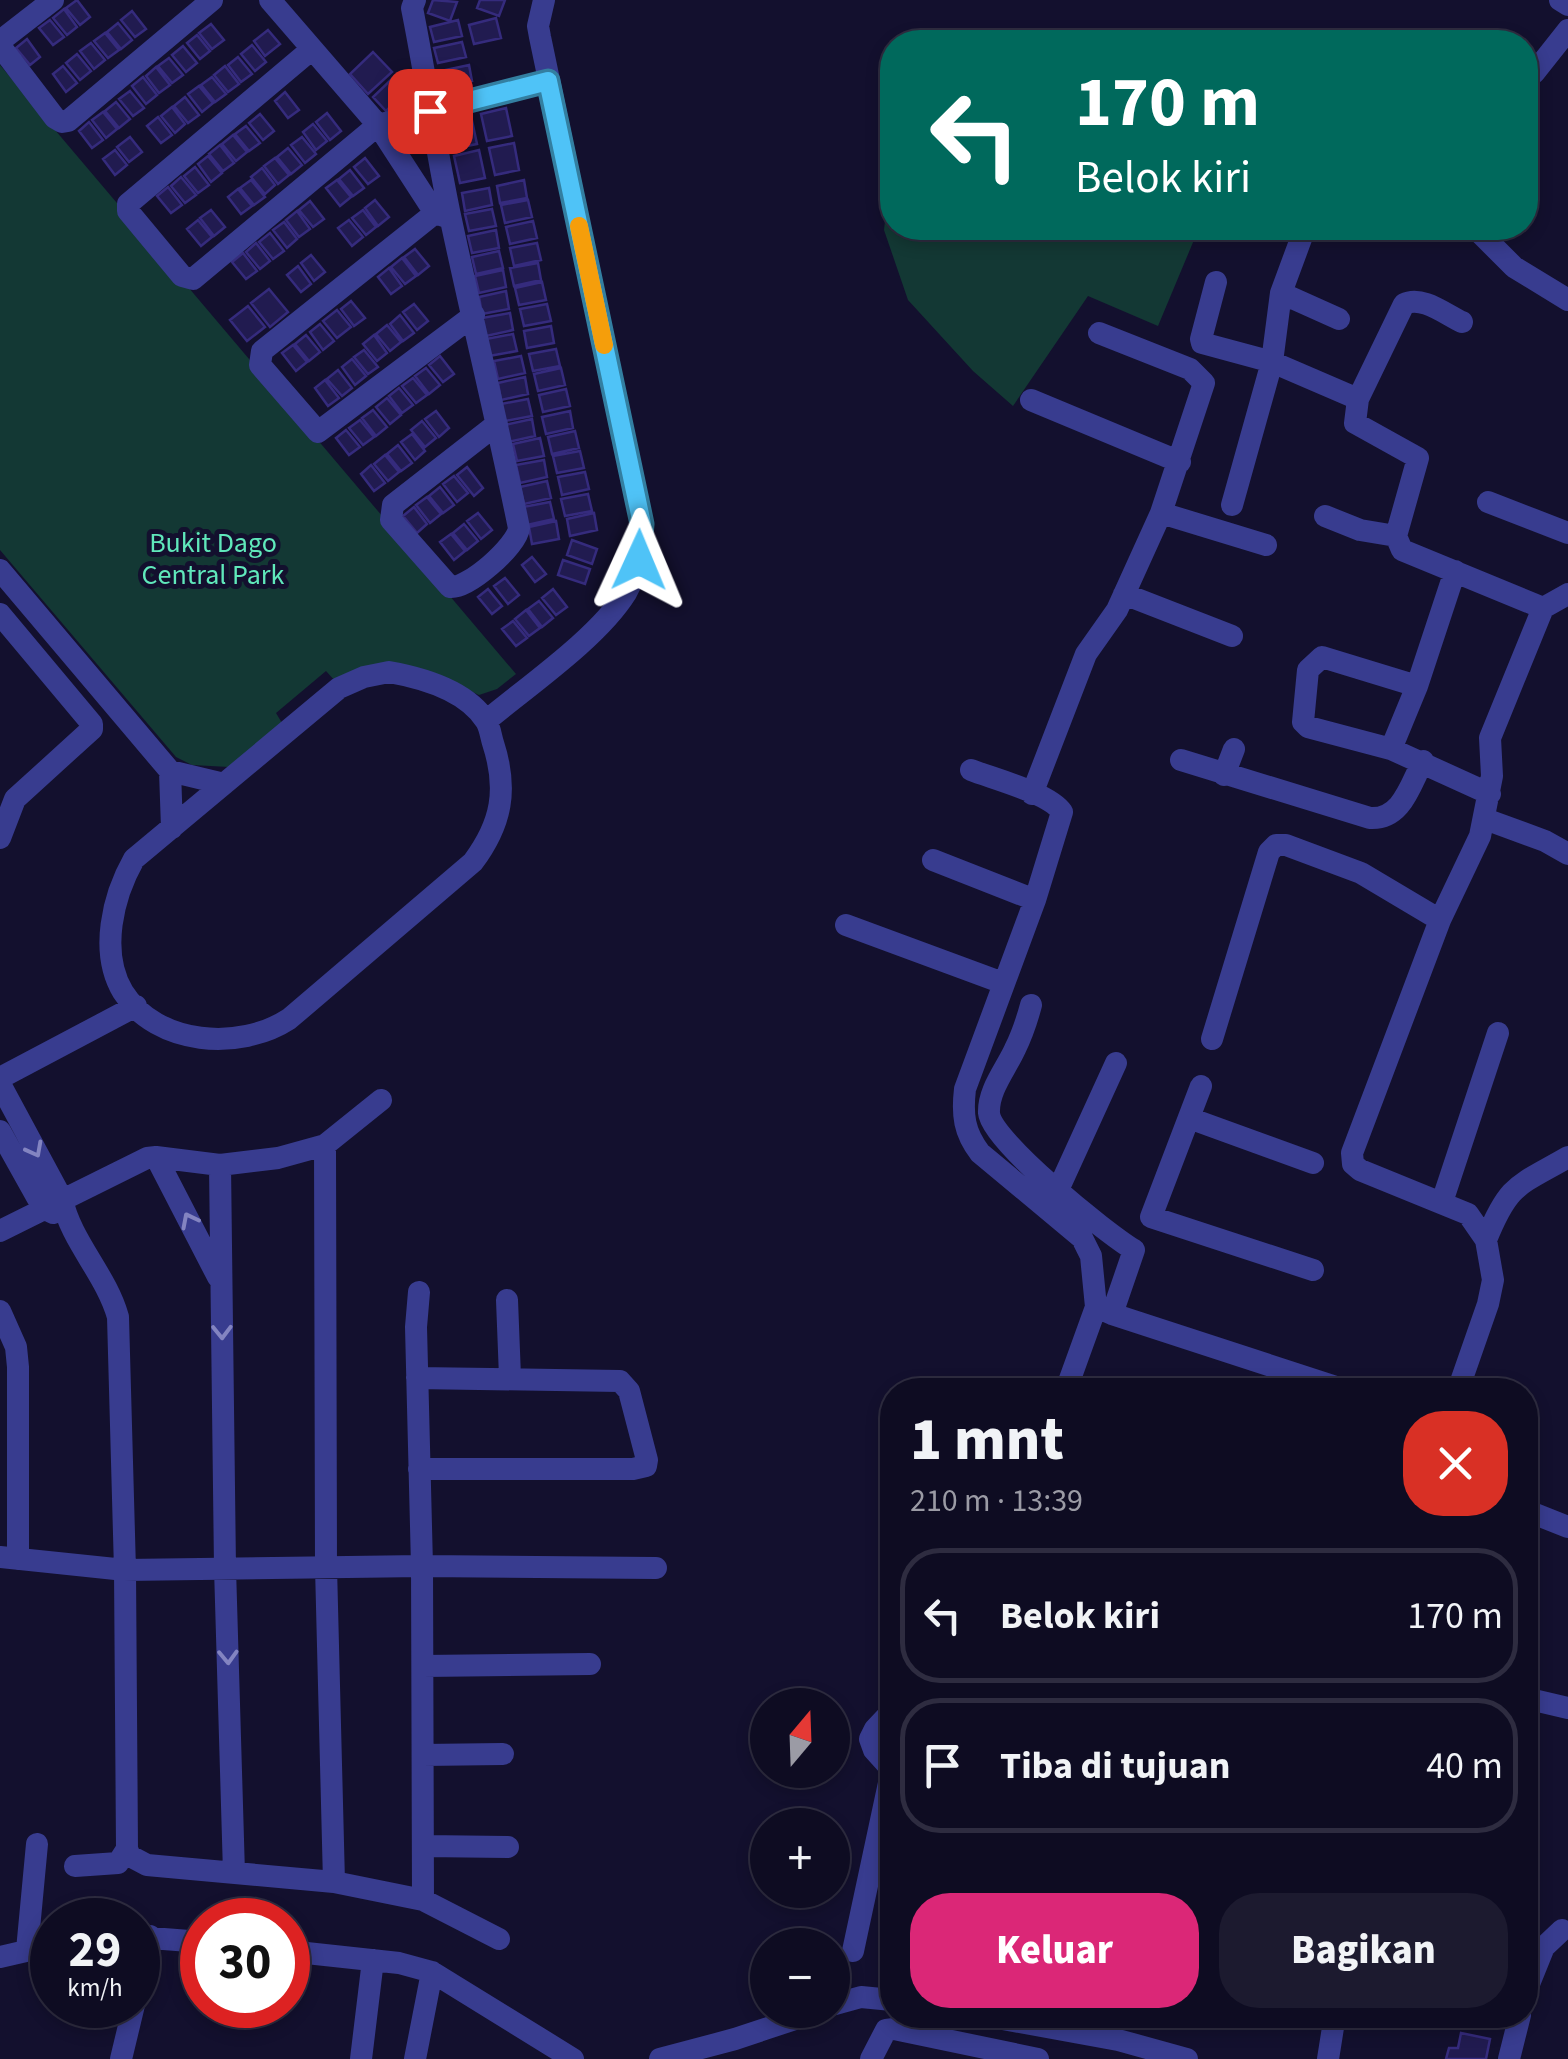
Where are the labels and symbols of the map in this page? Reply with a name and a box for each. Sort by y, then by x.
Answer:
pin [388,69,473,154]
position arrow [587,508,691,612]
park label: Bukit Dago Central Park [142,523,285,595]
one-way arrow [23,1139,43,1157]
one-way arrow [182,1213,201,1231]
one-way arrow [212,1325,233,1341]
one-way arrow [217,1650,238,1666]
north arrow [750,1688,850,1788]
speed limit sign: 30 [180,1898,310,2028]

